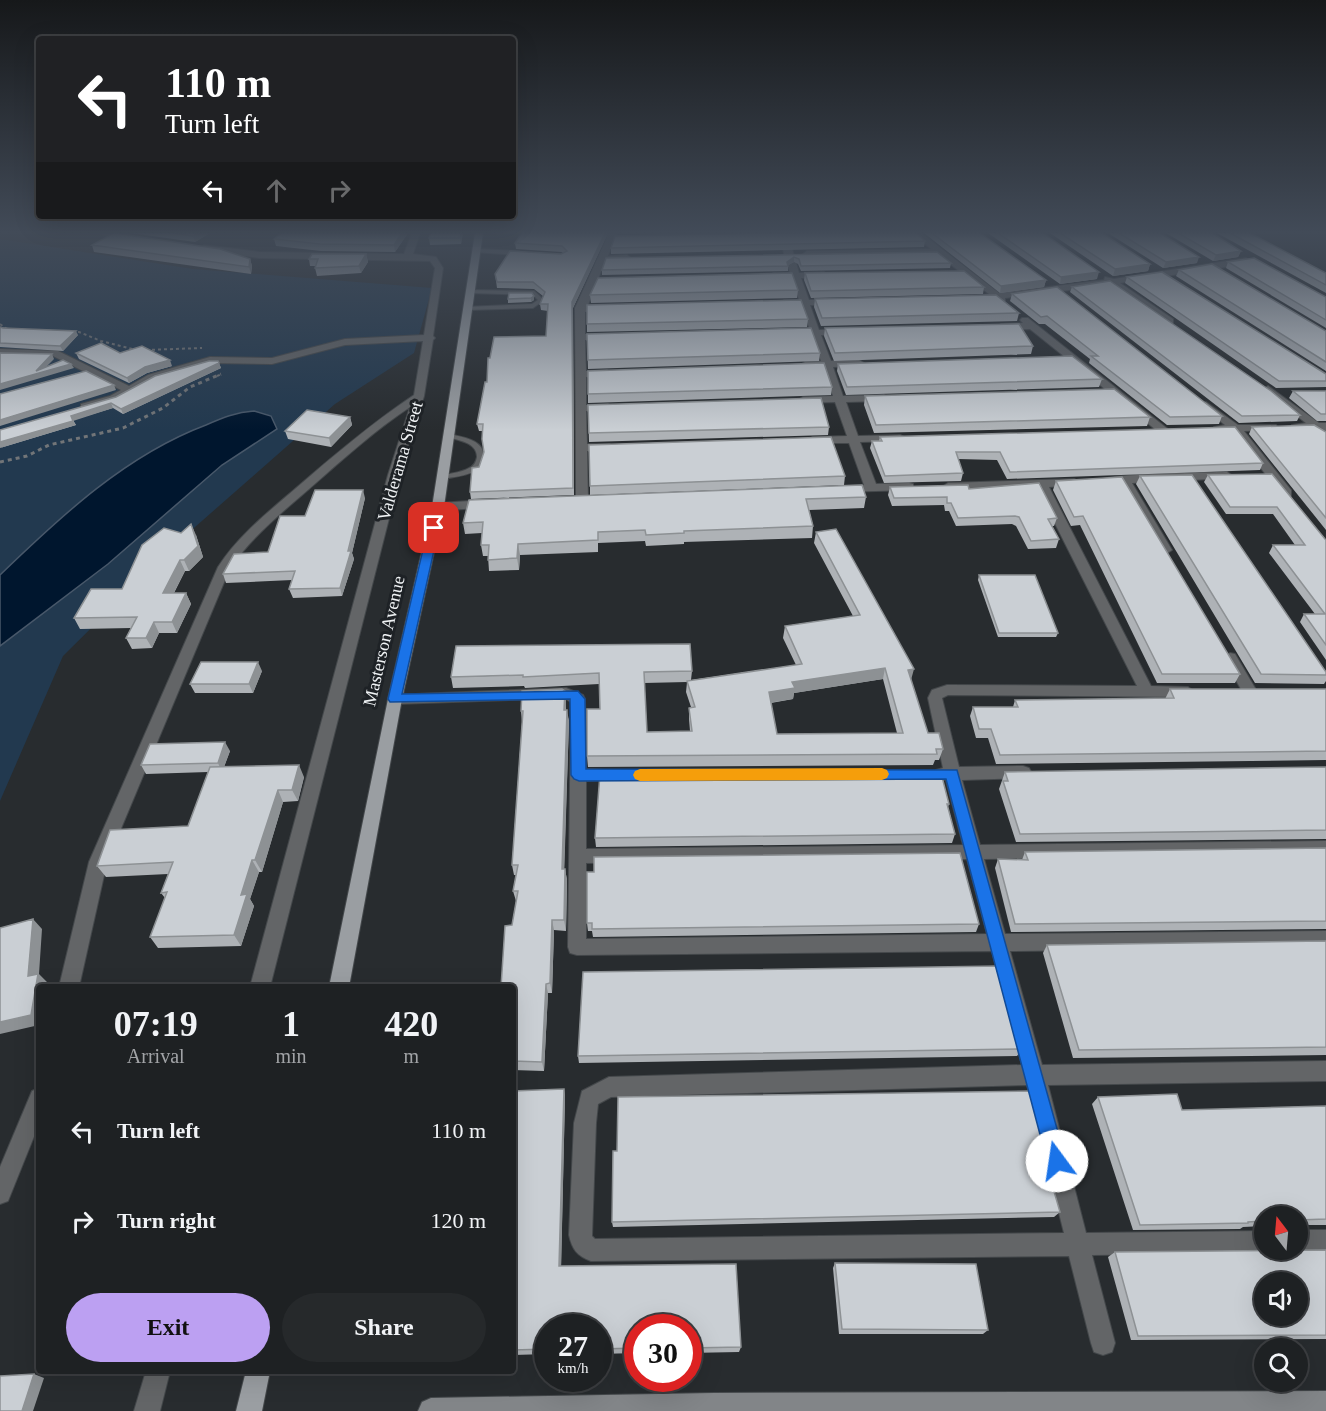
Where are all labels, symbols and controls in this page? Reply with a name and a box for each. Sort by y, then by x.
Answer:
icon: left [66,60,144,138]
text: 110 m [165,60,271,106]
text: Turn left [165,109,259,139]
icon: left [197,174,230,207]
icon: ahead [260,174,293,207]
icon: right [323,174,356,207]
street label: Valderama Street [373,399,427,523]
pin [408,502,459,553]
icon: arrive [417,511,450,544]
street label: Masterson Avenue [359,574,409,708]
text: 07:19 [114,1004,198,1044]
text: 1 [282,1004,300,1044]
text: 420 [384,1004,438,1044]
text: Arrival [127,1045,185,1067]
text: min [275,1045,307,1067]
text: m [404,1045,419,1067]
icon: left [66,1115,99,1148]
text: Turn left [117,1118,200,1143]
text: 110 m [431,1118,486,1143]
position arrow [1025,1129,1089,1193]
icon: right [66,1205,99,1238]
north arrow [1254,1206,1308,1260]
map controls [1254,1206,1308,1392]
text: Turn right [117,1208,216,1233]
text: 120 m [430,1208,486,1233]
button: sound [1254,1272,1308,1326]
button: Exit [66,1293,270,1362]
button: Share [282,1293,486,1362]
speed limit sign: 30 [624,1314,702,1392]
text: 27 [558,1329,588,1362]
button: search [1254,1338,1308,1392]
text: km/h [558,1360,588,1376]

